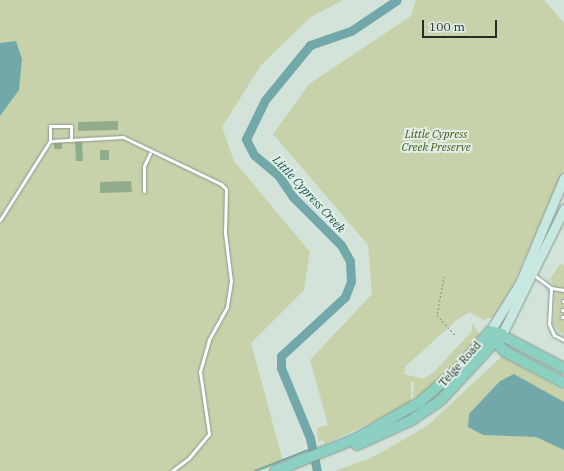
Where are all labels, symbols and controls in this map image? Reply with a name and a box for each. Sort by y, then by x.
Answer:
scale bar [424,12,499,38]
text: 100 m [429,19,465,34]
park label: Little Cypress Creek Preserve [401,128,471,154]
water label: Little Cypress Creek [270,153,348,235]
street label: Telge Road [436,339,484,389]

